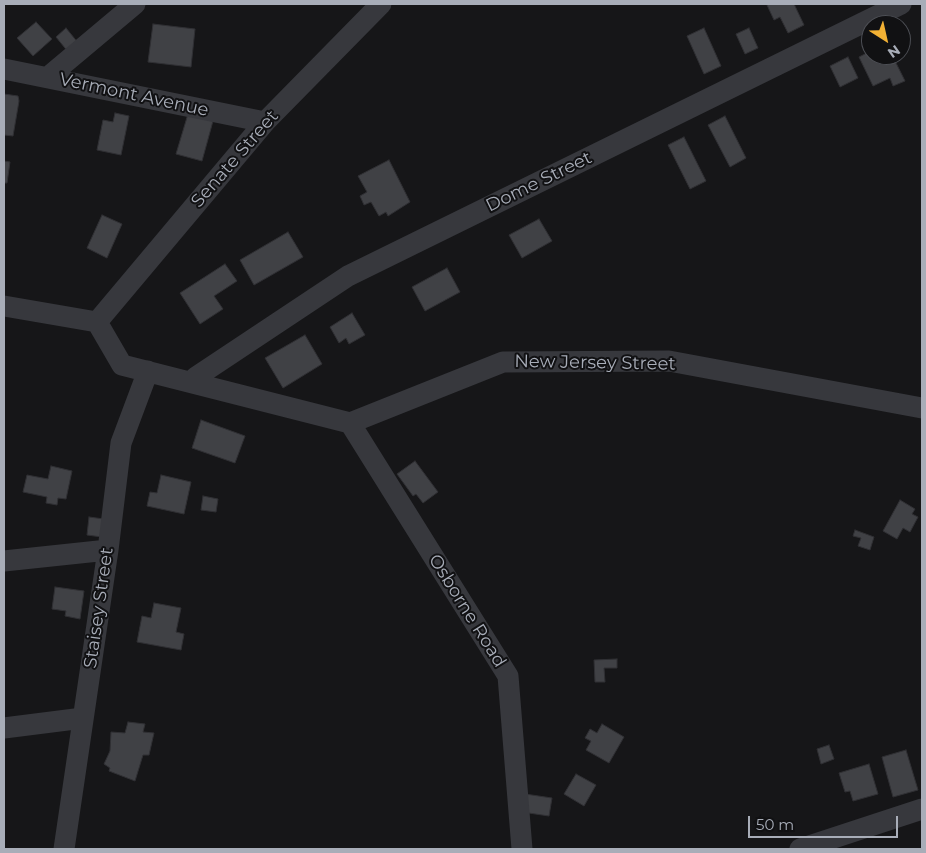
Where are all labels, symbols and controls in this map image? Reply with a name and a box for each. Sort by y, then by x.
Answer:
north arrow [861,15,911,65]
text: N [884,41,904,62]
street label: Vermont Avenue [57,69,211,121]
street label: Senate Street [187,106,283,212]
street label: Dome Street [482,147,596,217]
street label: New Jersey Street [514,351,676,375]
street label: Staisey Street [80,546,118,670]
street label: Osborne Road [424,550,510,672]
scale bar [751,806,901,838]
text: 50 m [756,815,794,834]

